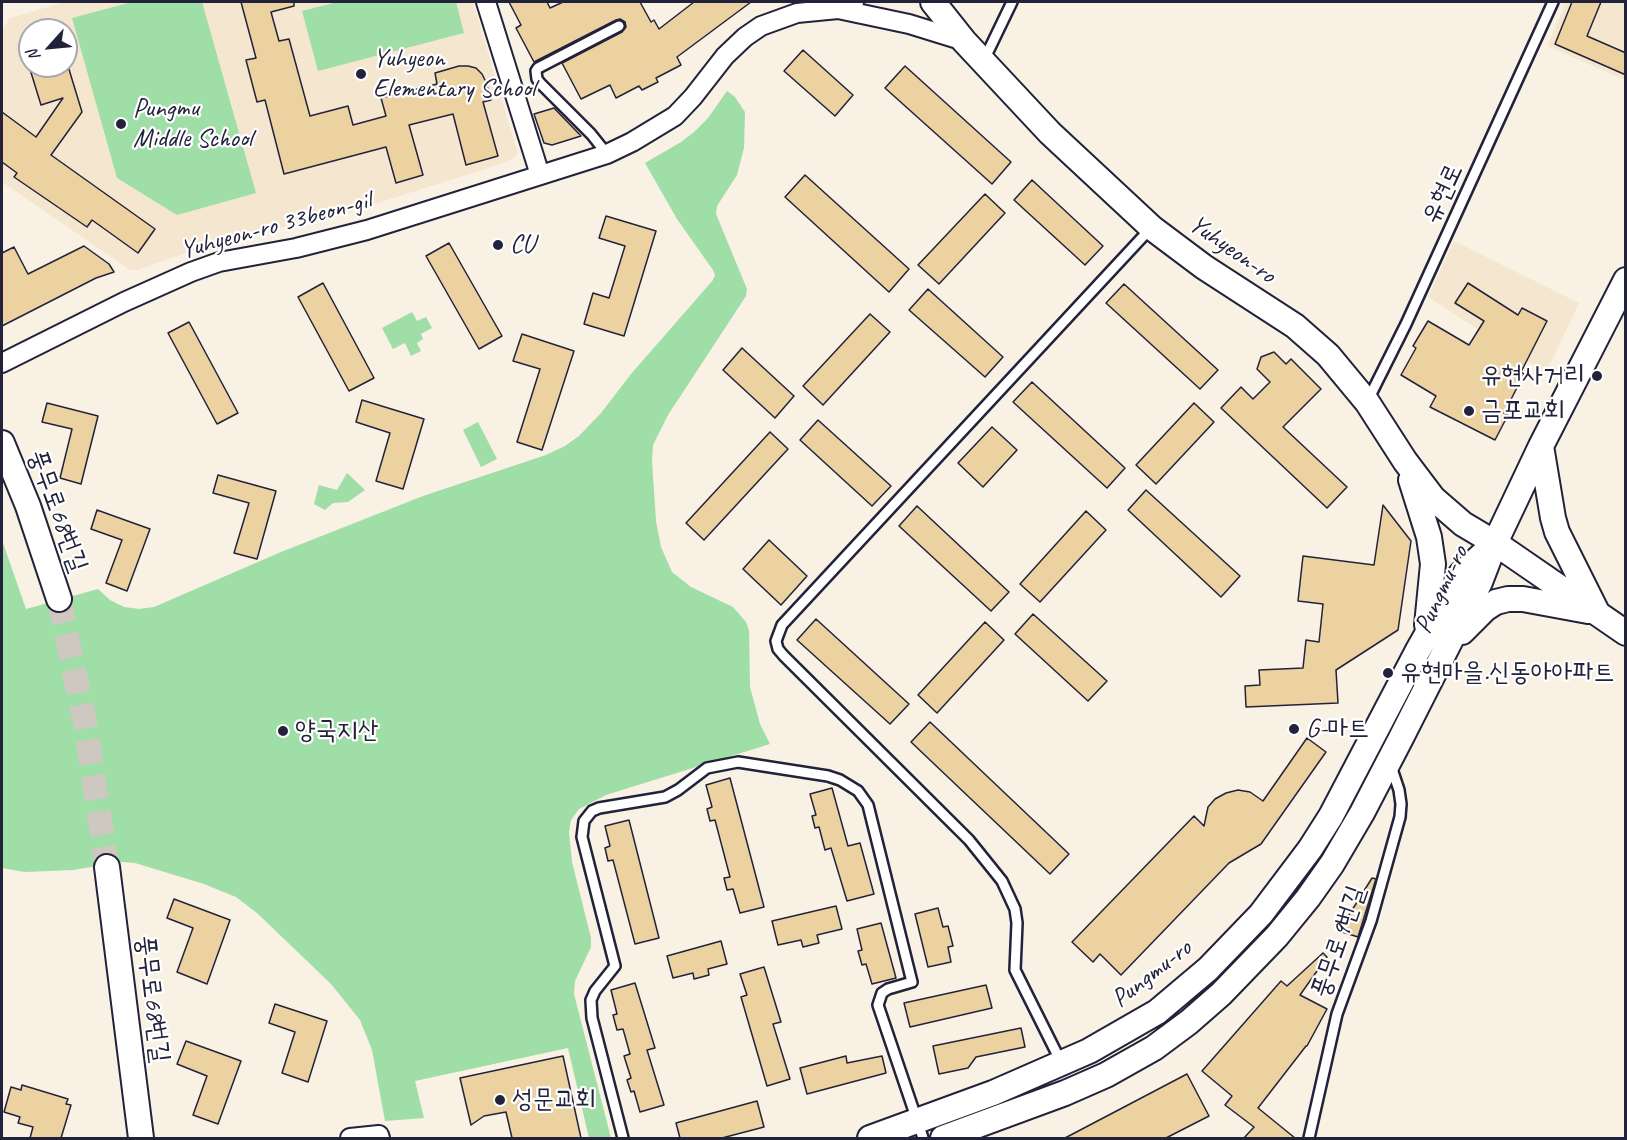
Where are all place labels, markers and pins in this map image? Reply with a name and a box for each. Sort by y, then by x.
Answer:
place label: Yuhyeon Elementary School [373,43,535,104]
marker: Yuhyeon Elementary School [354,67,368,81]
place label: Pungmu Middle School [133,93,252,154]
marker: Pungmu Middle School [114,117,128,131]
place label: CU [510,229,535,261]
marker: CU [491,238,505,252]
place label: 유현사거리 [1480,360,1585,392]
marker: 유현사거리 [1590,369,1604,383]
place label: 금포교회 [1481,395,1565,427]
marker: 금포교회 [1462,404,1476,418]
place label: 유현마을.신동아아파트 [1400,657,1614,689]
marker: 유현마을.신동아아파트 [1381,666,1395,680]
place label: G-마트 [1306,713,1369,745]
place label: 양국지산 [295,715,379,747]
marker: G-마트 [1287,722,1301,736]
marker: 양국지산 [276,724,290,738]
place label: 성문교회 [512,1084,596,1116]
marker: 성문교회 [493,1093,507,1107]

